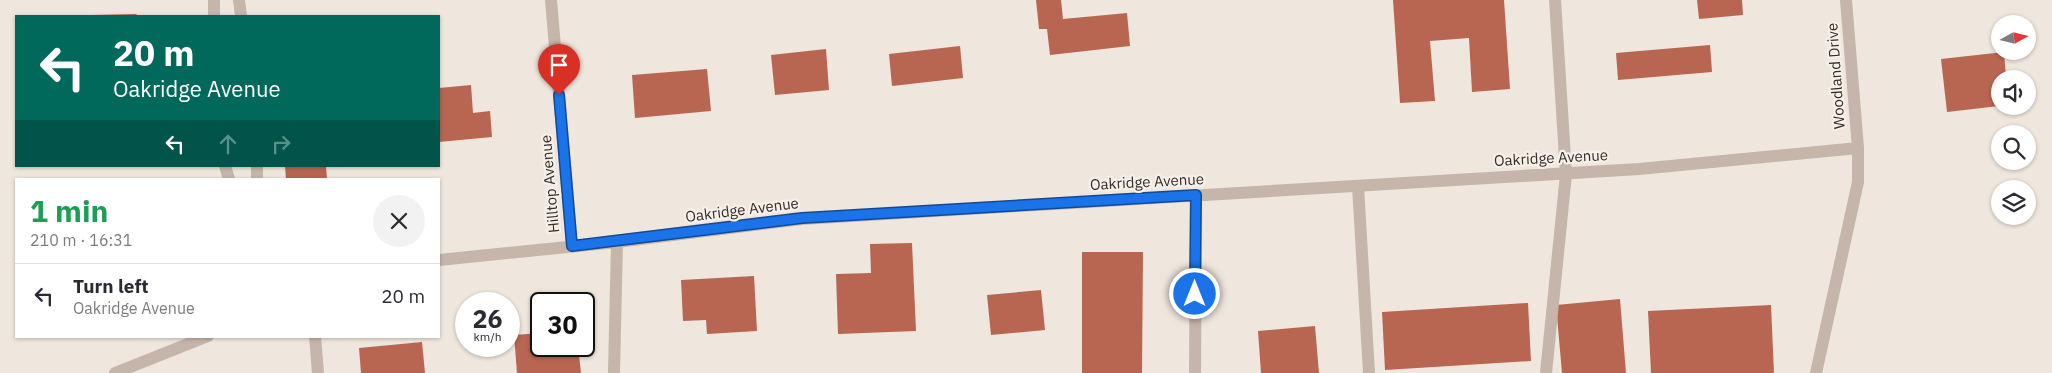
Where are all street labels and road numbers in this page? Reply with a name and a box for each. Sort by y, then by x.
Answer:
street label: Woodland Drive [1822,22,1849,130]
street label: Hilltop Avenue [536,134,563,234]
street label: Oakridge Avenue [1493,145,1608,170]
street label: Oakridge Avenue [1089,169,1204,194]
street label: Oakridge Avenue [684,193,800,226]

